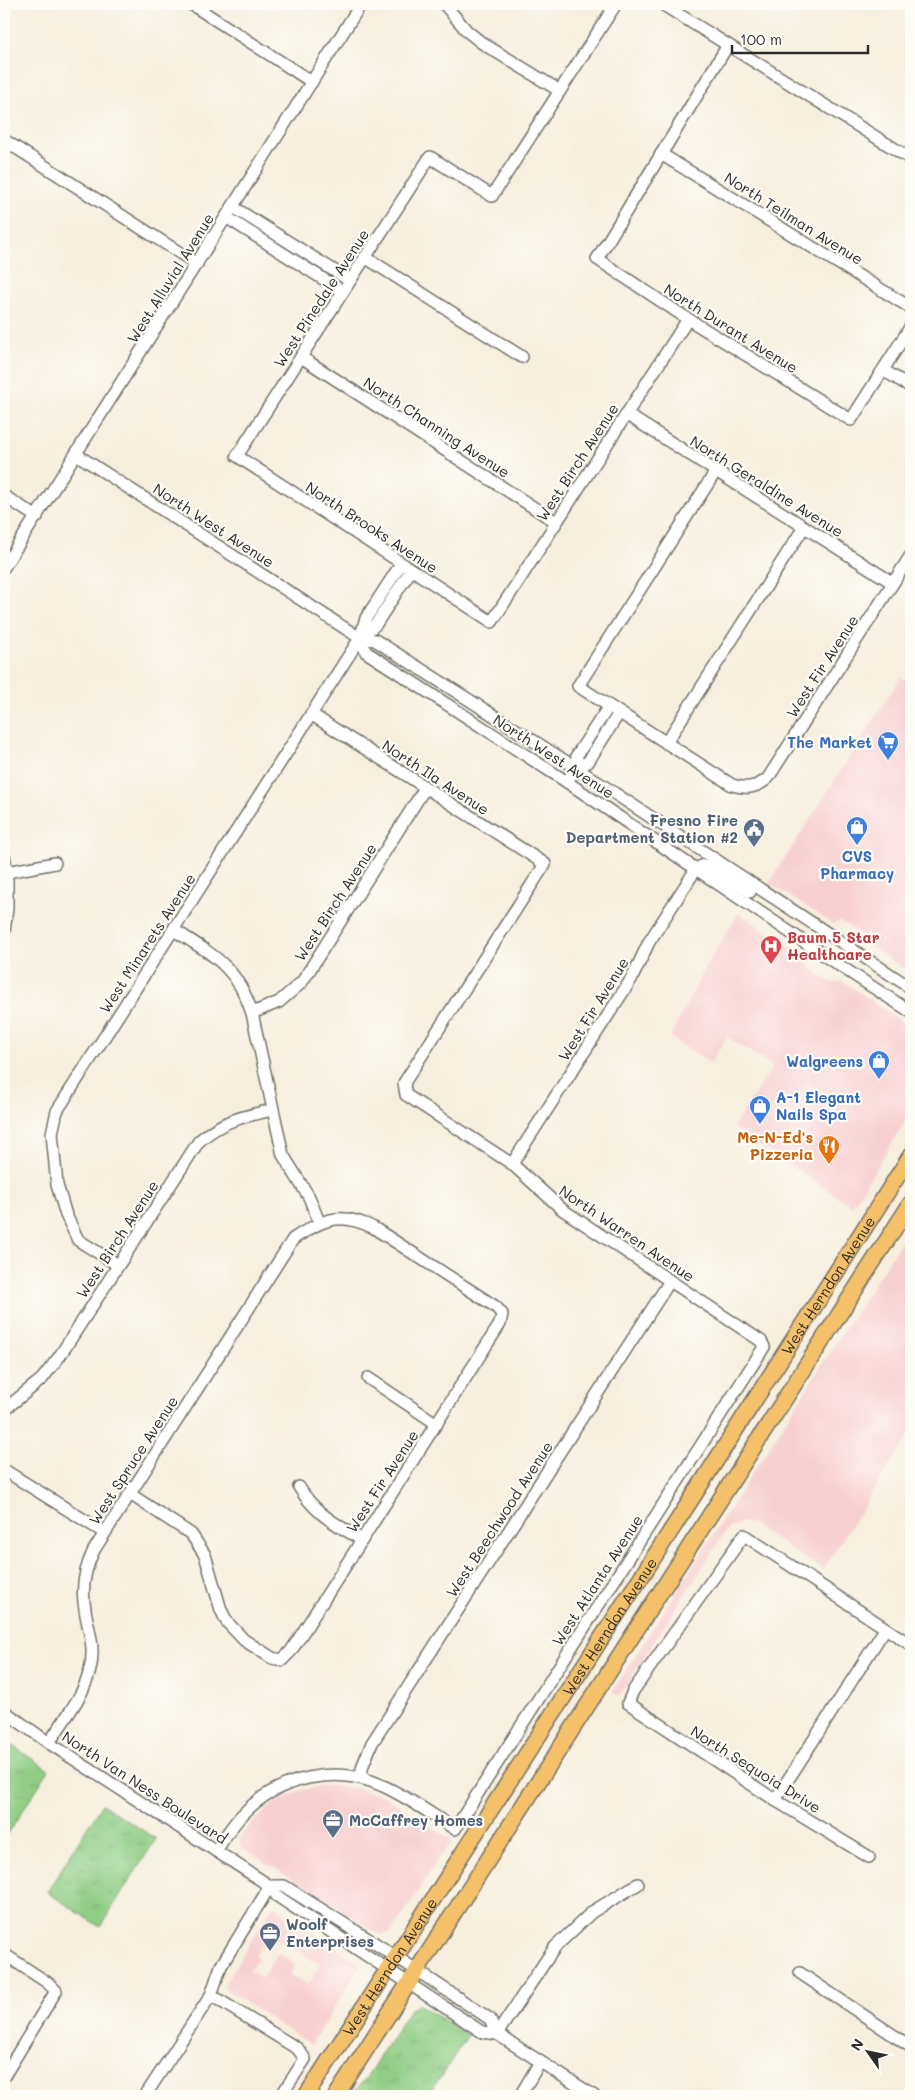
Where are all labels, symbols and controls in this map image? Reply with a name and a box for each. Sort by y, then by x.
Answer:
scale bar [732,22,869,54]
text: 100 m [740,29,782,49]
street label: North Teilman Avenue [721,167,867,269]
street label: West Alluvial Avenue [122,209,218,347]
street label: West Pinedale Avenue [269,225,373,371]
street label: North Durant Avenue [660,279,802,377]
street label: North Channing Avenue [360,372,514,482]
street label: West Birch Avenue [531,399,623,525]
street label: North Geraldine Avenue [687,431,847,541]
street label: North Brooks Avenue [302,477,442,577]
street label: North West Avenue [150,478,278,572]
street label: West Fir Avenue [781,611,863,721]
street label: North West Avenue [490,709,618,803]
supermarket icon: The Market [876,730,900,761]
place label: The Market [787,732,872,752]
street label: North Ila Avenue [379,735,493,819]
place label: Fresno Fire Department Station #2 [566,810,738,847]
shop icon: CVS Pharmacy [845,815,869,846]
public building icon: Fresno Fire Department Station #2 [742,817,766,848]
street label: West Birch Avenue [289,839,381,965]
place label: CVS Pharmacy [820,846,894,883]
street label: West Minarets Avenue [94,869,200,1017]
place label: Baum 5 Star Healthcare [787,927,880,964]
hospital icon: Baum 5 Star Healthcare [759,934,783,965]
street label: West Fir Avenue [553,954,633,1064]
shop icon: Walgreens [867,1049,891,1080]
place label: Walgreens [786,1051,863,1071]
place label: A-1 Elegant Nails Spa [776,1087,861,1124]
shop icon: A-1 Elegant Nails Spa [748,1094,772,1125]
place label: Me-N-Ed's Pizzeria [737,1127,813,1164]
restaurant icon: Me-N-Ed's Pizzeria [817,1134,841,1165]
street label: West Birch Avenue [71,1176,163,1302]
street label: North Warren Avenue [555,1180,699,1286]
street label: West Herndon Avenue [776,1212,879,1358]
street label: West Spruce Avenue [84,1392,182,1528]
street label: West Fir Avenue [341,1426,423,1536]
street label: West Beechwood Avenue [441,1437,557,1601]
street label: West Atlanta Avenue [547,1511,647,1649]
street label: West Herndon Avenue [557,1554,661,1699]
street label: North Sequoia Drive [687,1721,825,1817]
street label: North Van Ness Boulevard [59,1726,231,1848]
office icon: McCaffrey Homes [321,1808,345,1839]
place label: McCaffrey Homes [349,1810,483,1830]
street label: West Herndon Avenue [338,1894,441,2039]
place label: Woolf Enterprises [286,1914,374,1951]
office icon: Woolf Enterprises [258,1921,282,1952]
north arrow [842,2028,892,2078]
text: N [846,2035,868,2054]

